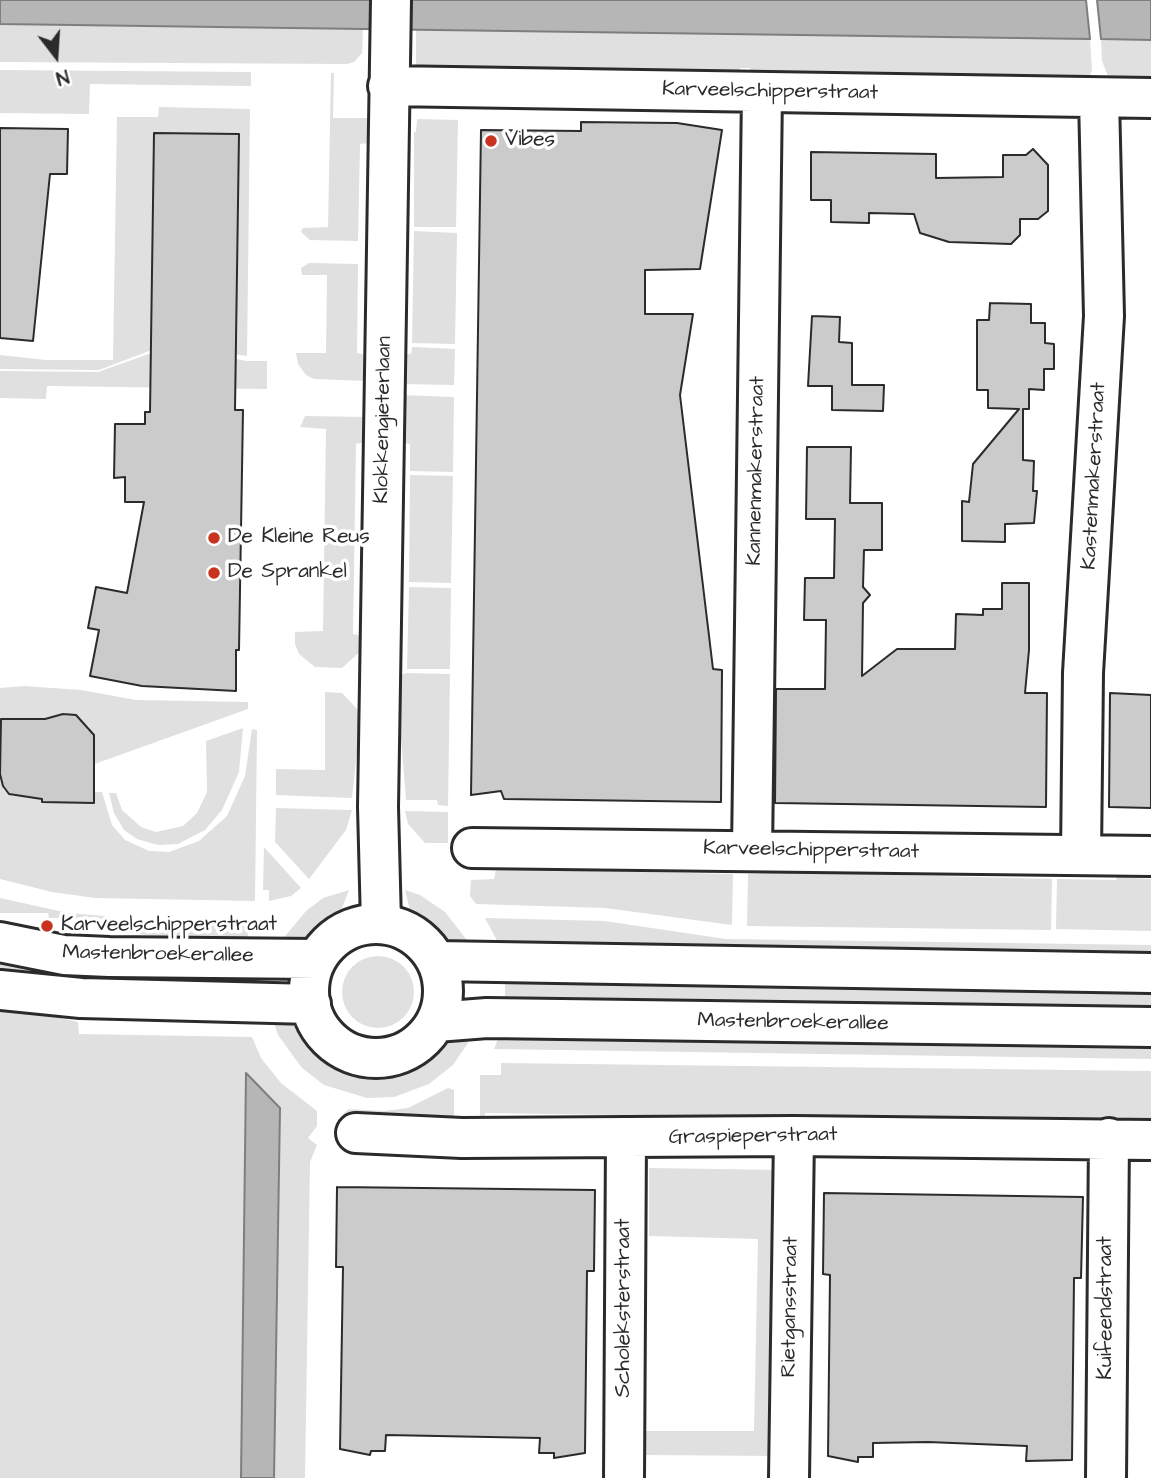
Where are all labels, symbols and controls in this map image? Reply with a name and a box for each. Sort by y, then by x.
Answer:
north arrow [21,21,91,91]
text: N [53,62,72,91]
street label: Karveelschipperstraat [662,78,878,106]
place label: Vibes [505,128,555,154]
marker: Vibes [483,133,499,149]
street label: Klokkengieterlaan [370,336,398,504]
street label: Kannenmakerstraat [743,376,771,566]
street label: Kastenmakerstraat [1078,382,1112,570]
place label: De Kleine Reus [228,525,370,551]
marker: De Kleine Reus [206,530,222,546]
place label: De Sprankel [228,560,347,586]
marker: De Sprankel [206,565,222,581]
street label: Karveelschipperstraat [703,837,919,865]
place label: Karveelschipperstraat [61,913,277,939]
marker: Karveelschipperstraat [39,918,55,934]
street label: Mastenbroekerallee [62,941,254,969]
street label: Mastenbroekerallee [697,1009,889,1037]
street label: Graspieperstraat [668,1123,838,1151]
street label: Scholeksterstraat [612,1218,638,1398]
street label: Rietgansstraat [777,1236,805,1378]
street label: Kuifeendstraat [1094,1236,1120,1380]

